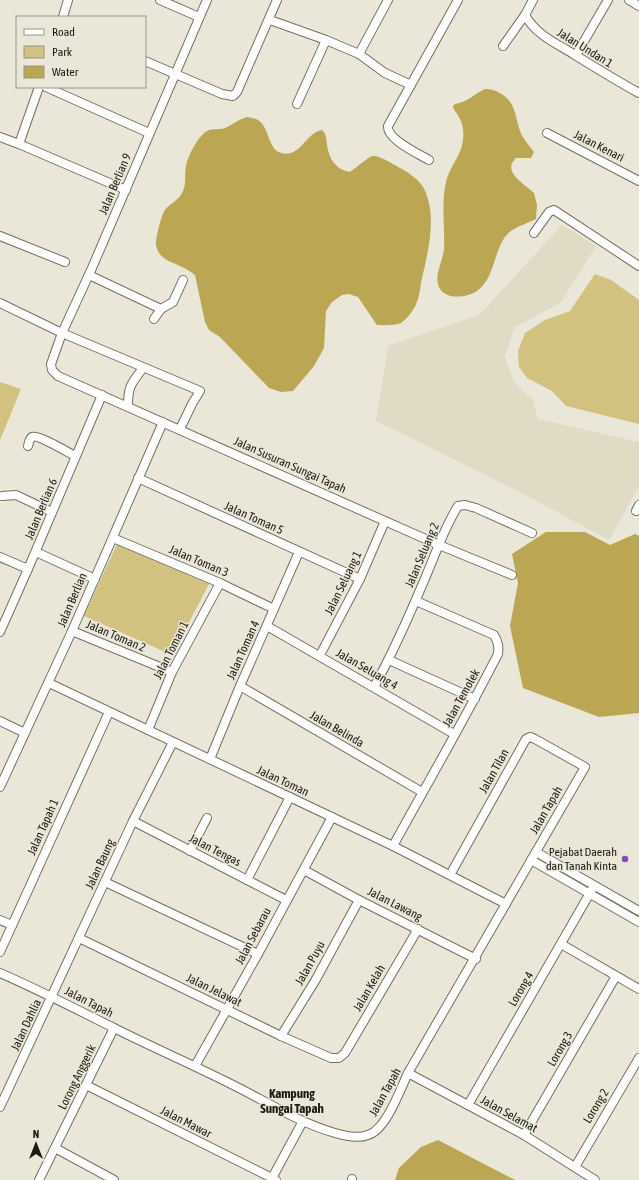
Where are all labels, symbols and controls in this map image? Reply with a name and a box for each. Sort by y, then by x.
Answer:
legend [16,16,146,88]
text: Road [52,25,75,39]
street label: Jalan Undan 1 [555,25,616,71]
text: Park [52,45,73,59]
text: Water [52,65,79,79]
street label: Jalan Kenari [572,127,626,165]
street label: Jalan Berlian 9 [96,151,134,217]
street label: Jalan Susuran Sungai Tapah [232,434,348,496]
street label: Jalan Berlian 6 [22,476,60,542]
street label: Jalan Toman 5 [222,499,286,537]
street label: Jalan Seluang 2 [402,521,442,589]
street label: Jalan Toman 3 [167,542,231,580]
street label: Jalan Seluang 1 [322,549,365,617]
street label: Jalan Berlian [54,571,90,629]
street label: Jalan Toman 2 [84,617,148,655]
street label: Jalan Toman 1 [150,618,192,681]
street label: Jalan Toman 4 [224,618,262,682]
street label: Jalan Seluang 4 [334,646,401,692]
street label: Jalan Temolek [439,666,483,729]
street label: Jalan Belinda [308,708,366,750]
street label: Jalan Tilan [476,747,512,795]
street label: Jalan Toman [255,763,311,799]
street label: Jalan Tapah [527,784,565,836]
street label: Jalan Tapah 1 [24,796,62,857]
street label: Jalan Tengas [187,831,243,869]
street label: Jalan Baung [82,836,118,891]
place label: Pejabat Daerah dan Tanah Kinta [546,845,617,873]
marker: Pejabat Daerah dan Tanah Kinta [620,854,630,864]
street label: Jalan Lawang [365,884,425,924]
street label: Jalan Sebarau [232,905,274,967]
street label: Jalan Puyu [292,938,328,987]
street label: Jalan Kelah [350,962,388,1014]
street label: Lorong 4 [506,969,537,1009]
street label: Jalan Jelawat [184,971,244,1010]
street label: Jalan Tapah [62,984,116,1020]
street label: Jalan Dahlia [8,997,44,1053]
street label: Lorong 3 [545,1029,575,1069]
street label: Lorong Anggerik [55,1042,99,1112]
street label: Jalan Tapah [366,1066,404,1118]
district label: Kampung Sungai Tapah [260,1086,324,1116]
street label: Lorong 2 [580,1086,612,1126]
street label: Jalan Selamat [478,1093,540,1136]
street label: Jalan Mawar [158,1103,214,1141]
north arrow [16,1124,56,1164]
text: N [33,1128,39,1140]

